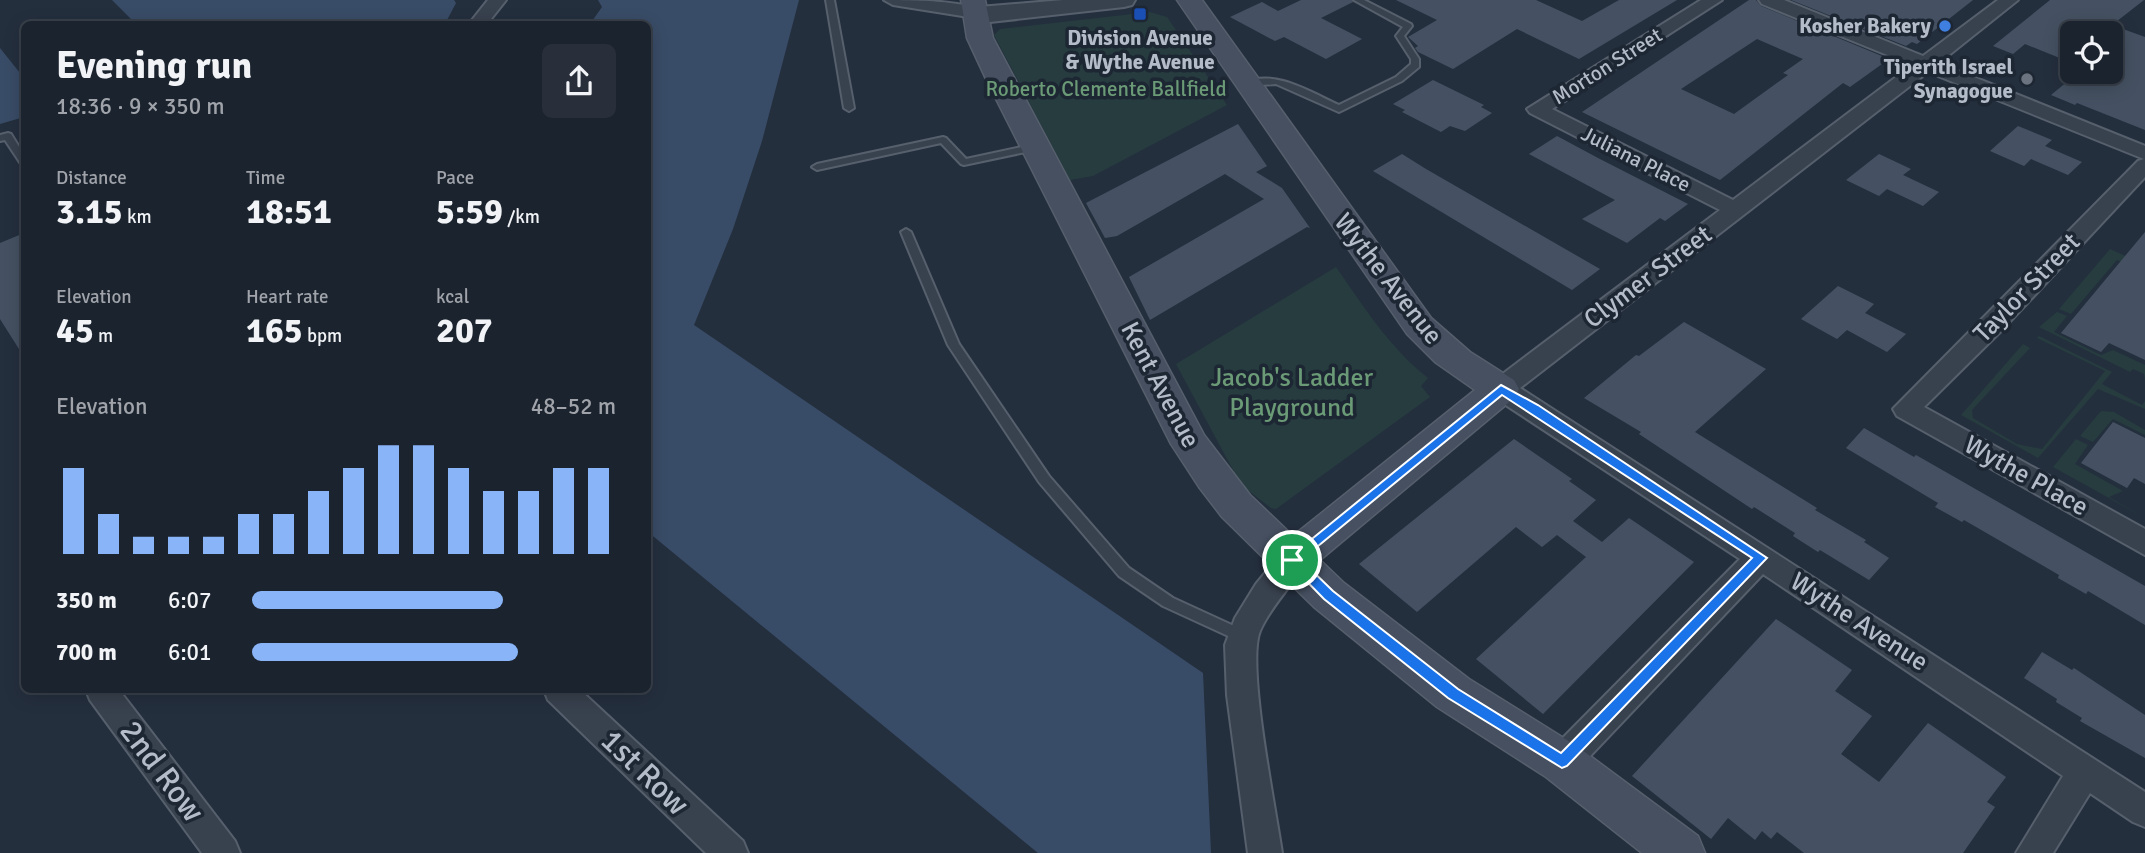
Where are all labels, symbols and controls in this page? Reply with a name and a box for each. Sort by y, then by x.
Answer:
marker: Division Avenue & Wythe Avenue [1132,6,1148,22]
place label: Kosher Bakery [1799,13,1932,39]
marker: Kosher Bakery [1937,18,1953,34]
map controls [2060,21,2123,84]
button: locate [2060,21,2123,84]
street label: Morton Street [1547,22,1667,110]
place label: Division Avenue & Wythe Avenue [1065,25,1215,75]
text: Evening run [56,42,252,89]
button: share [542,44,616,118]
place label: Tiperith Israel Synagogue [1884,54,2013,104]
marker: Tiperith Israel Synagogue [2019,71,2035,87]
park label: Roberto Clemente Ballfield [985,76,1227,102]
text: 18:36 · 9 × 350 m [56,92,225,121]
street label: Juliana Place [1577,120,1695,198]
text: Distance [56,166,127,190]
text: Time [246,166,285,190]
text: Pace [436,166,474,190]
text: 3.15 [56,190,123,233]
text: 18:51 [246,190,332,233]
text: 5:59 [436,190,503,233]
text: km [123,205,152,229]
text: /km [503,205,540,229]
street label: Wythe Avenue [1327,207,1449,351]
street label: Clymer Street [1578,219,1718,335]
street label: Taylor Street [1967,227,2087,349]
text: Elevation [56,285,132,309]
text: Heart rate [246,285,328,309]
text: kcal [436,285,469,309]
text: 45 [56,309,94,352]
text: 165 [246,309,303,352]
text: 207 [436,309,493,352]
street label: Kent Avenue [1113,316,1207,454]
text: m [94,324,113,348]
text: bpm [303,324,342,348]
park label: Jacob's Ladder Playground [1211,362,1374,424]
text: Elevation [56,392,148,421]
text: 48–52 m [531,392,616,421]
street label: Wythe Place [1958,429,2094,523]
pin [1262,530,1322,590]
icon: arrive [1273,541,1311,579]
street label: Wythe Avenue [1784,566,1934,678]
text: 350 m [56,586,117,615]
text: 6:07 [168,586,211,615]
text: 700 m [56,638,117,667]
text: 6:01 [168,638,211,667]
street label: 2nd Row [111,713,213,829]
street label: 1st Row [593,721,697,823]

